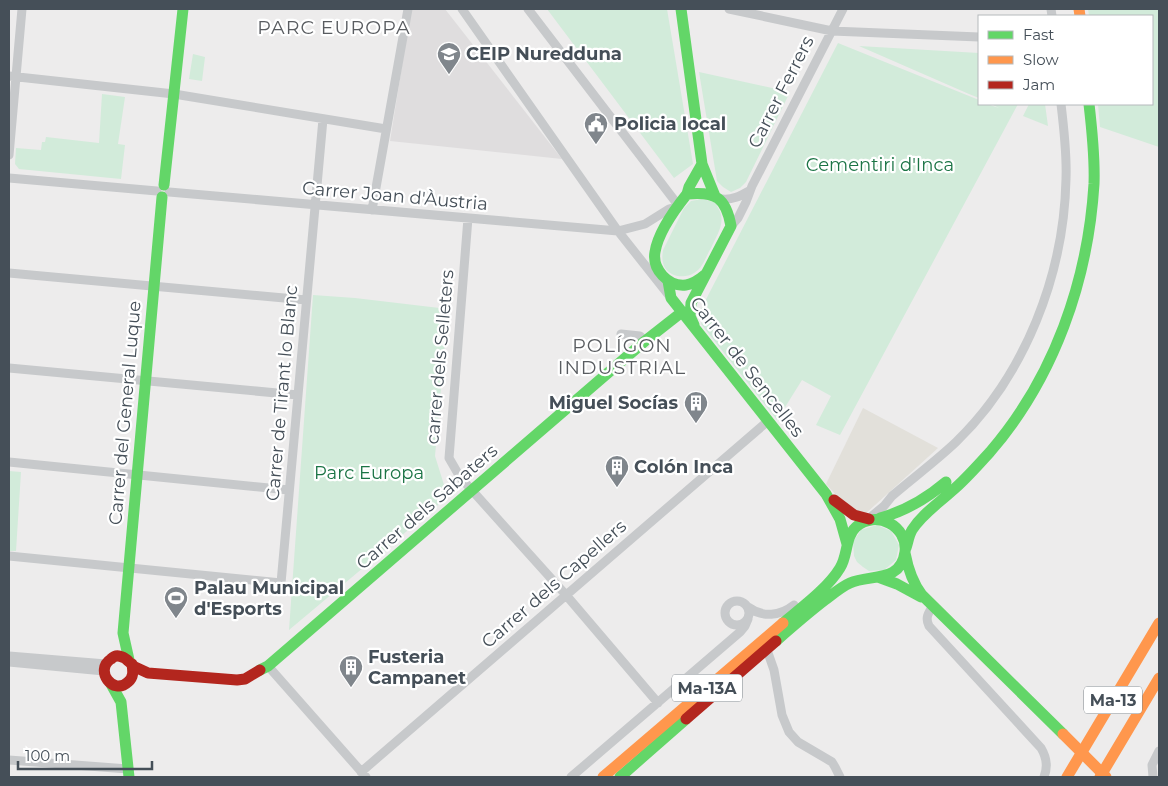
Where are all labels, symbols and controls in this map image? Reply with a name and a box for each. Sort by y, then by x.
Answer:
legend [978,15,1153,105]
district label: PARC EUROPA [257,16,411,39]
text: Fast [1023,25,1054,44]
street label: Carrer Ferrers [743,32,819,152]
school or university icon: CEIP Nuredduna [436,41,462,75]
place label: CEIP Nuredduna [466,43,622,65]
text: Slow [1023,50,1059,69]
text: Jam [1022,75,1055,94]
public building icon: Policia local [583,111,609,145]
place label: Policia local [614,113,726,135]
park label: Cementiri d'Inca [806,154,954,176]
street label: Carrer Joan d'Àustria [301,177,489,215]
street label: carrer dels Selleters [421,268,459,445]
street label: Carrer de Tirant lo Blanc [262,284,302,502]
street label: Carrer de Sencelles [685,292,809,442]
street label: Carrer del General Luque [104,300,146,526]
district label: POLÍGON INDUSTRIAL [558,334,686,379]
building icon: Miguel Socías [683,390,709,424]
place label: Miguel Socías [549,392,678,414]
street label: Carrer dels Sabaters [352,440,502,574]
building icon: Colón Inca [604,454,630,488]
place label: Colón Inca [634,456,733,478]
park label: Parc Europa [314,462,424,484]
street label: Carrer dels Capellers [477,515,631,653]
place label: Palau Municipal d'Esports [194,577,344,620]
sports icon: Palau Municipal d'Esports [163,585,189,619]
place label: Fusteria Campanet [368,646,466,689]
building icon: Fusteria Campanet [338,654,364,688]
road number: Ma-13A [672,674,742,701]
road number: Ma-13 [1084,686,1142,714]
scale bar [18,738,151,770]
text: 100 m [25,746,70,765]

